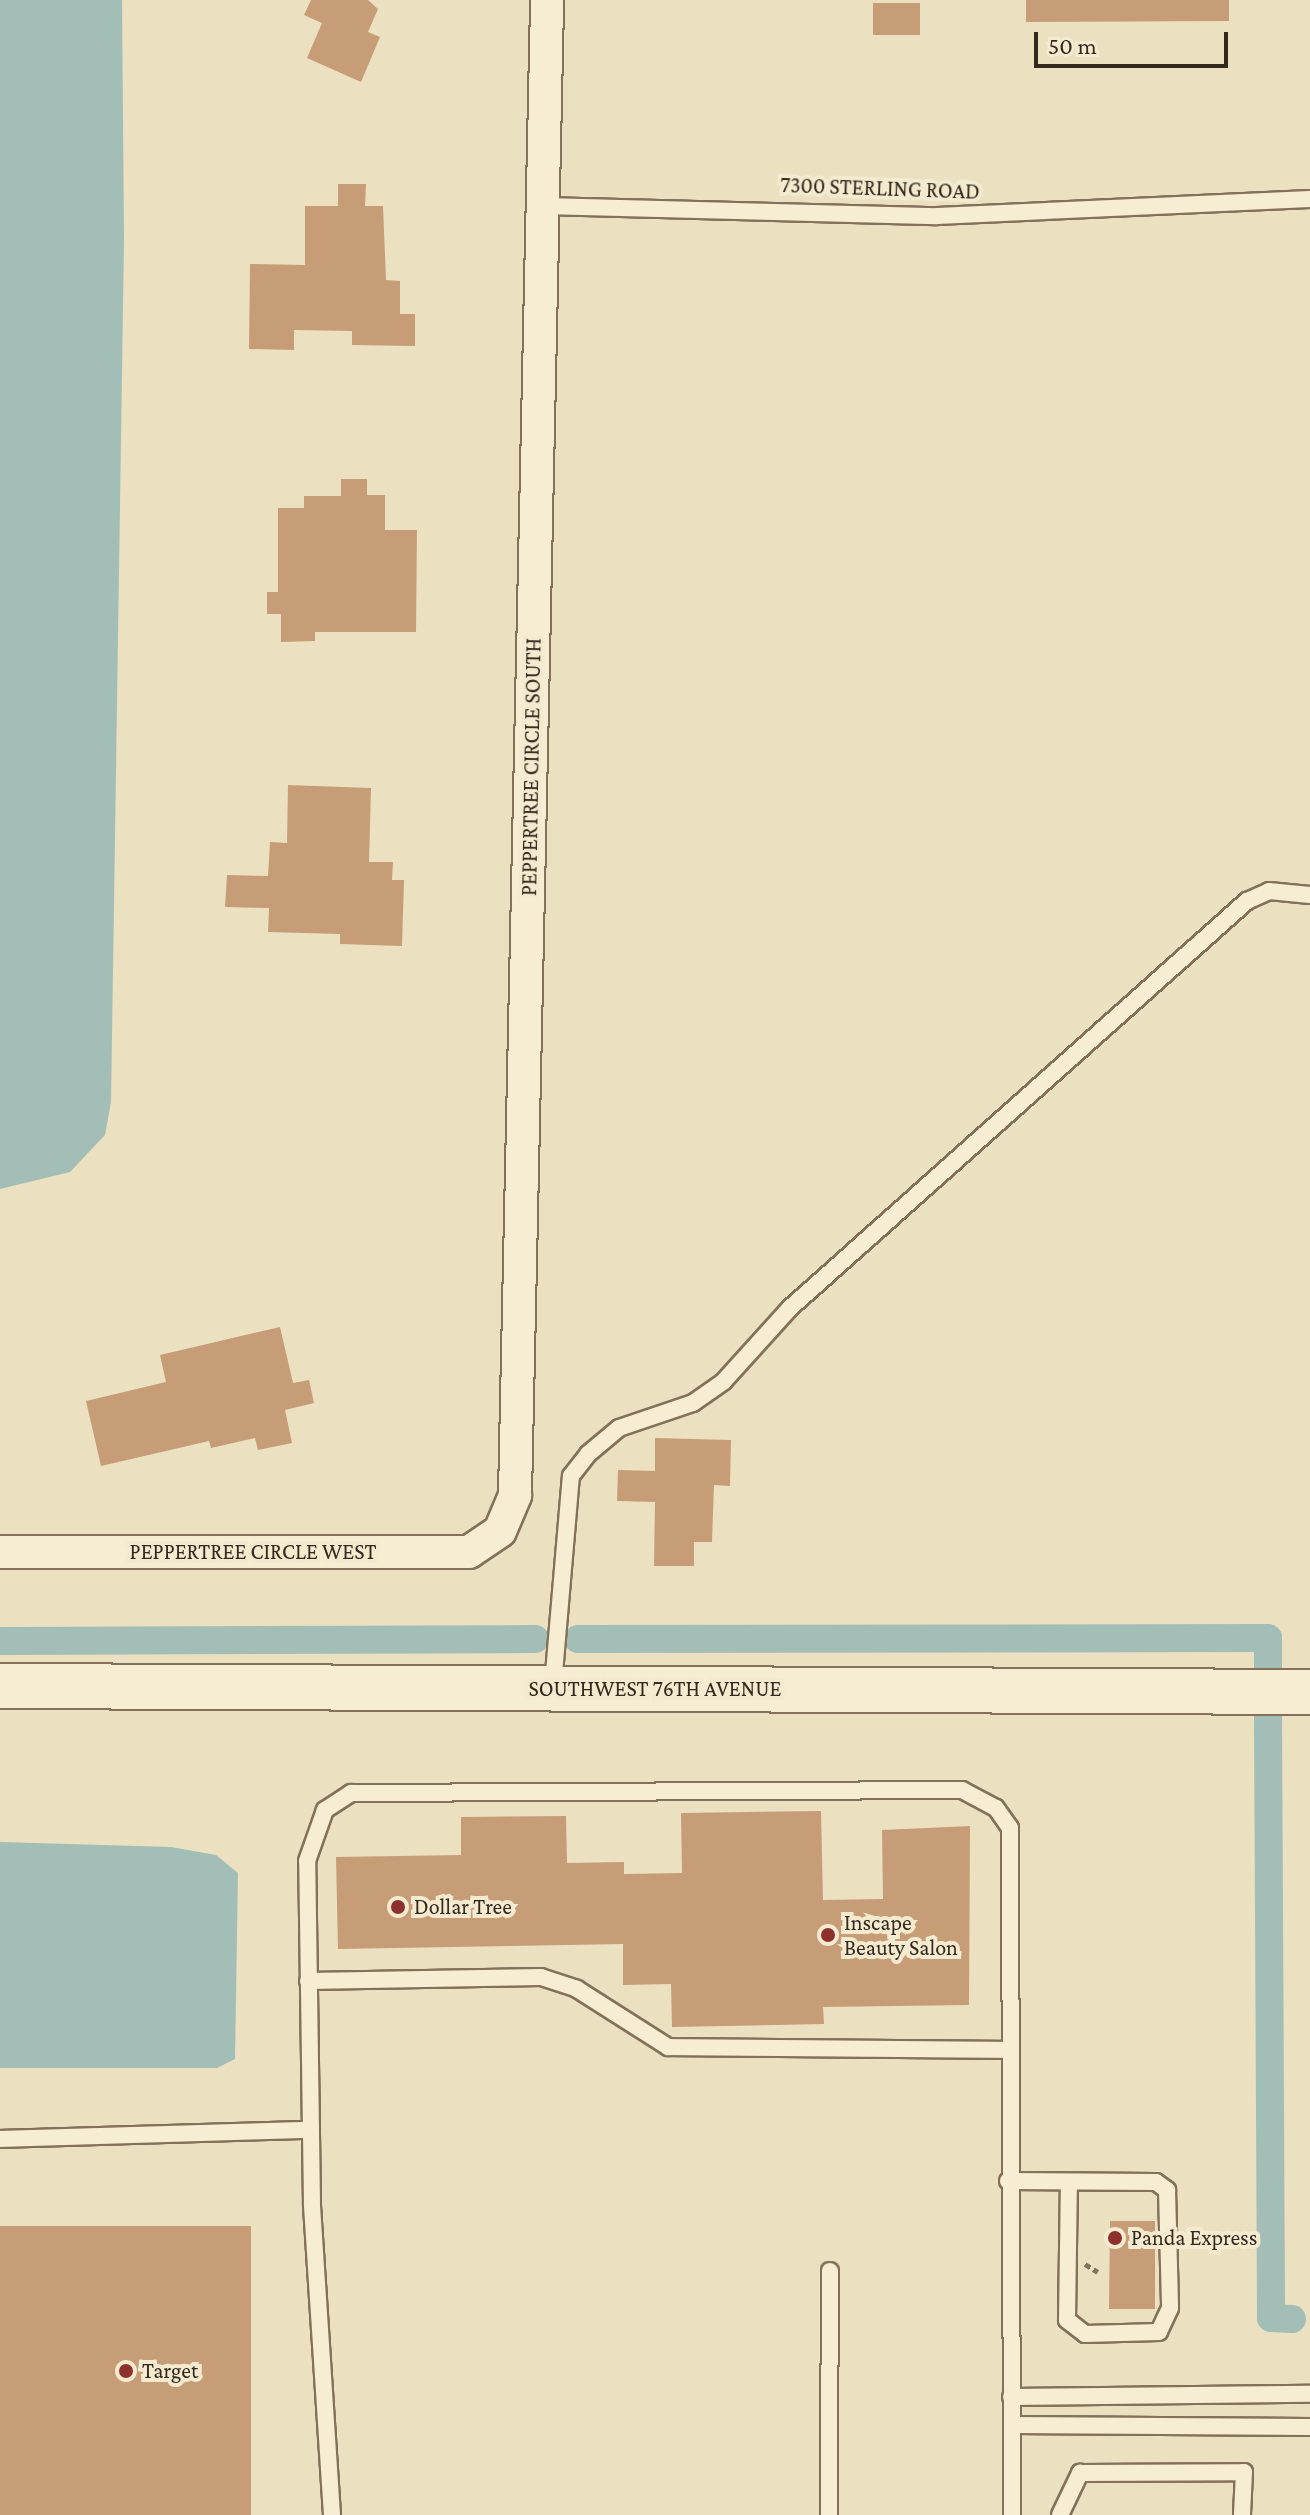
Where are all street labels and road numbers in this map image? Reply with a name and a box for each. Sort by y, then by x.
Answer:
street label: 7300 STERLING ROAD [780,171,980,205]
street label: PEPPERTREE CIRCLE SOUTH [516,638,546,896]
street label: PEPPERTREE CIRCLE WEST [130,1539,376,1565]
street label: SOUTHWEST 76TH AVENUE [529,1676,781,1702]

